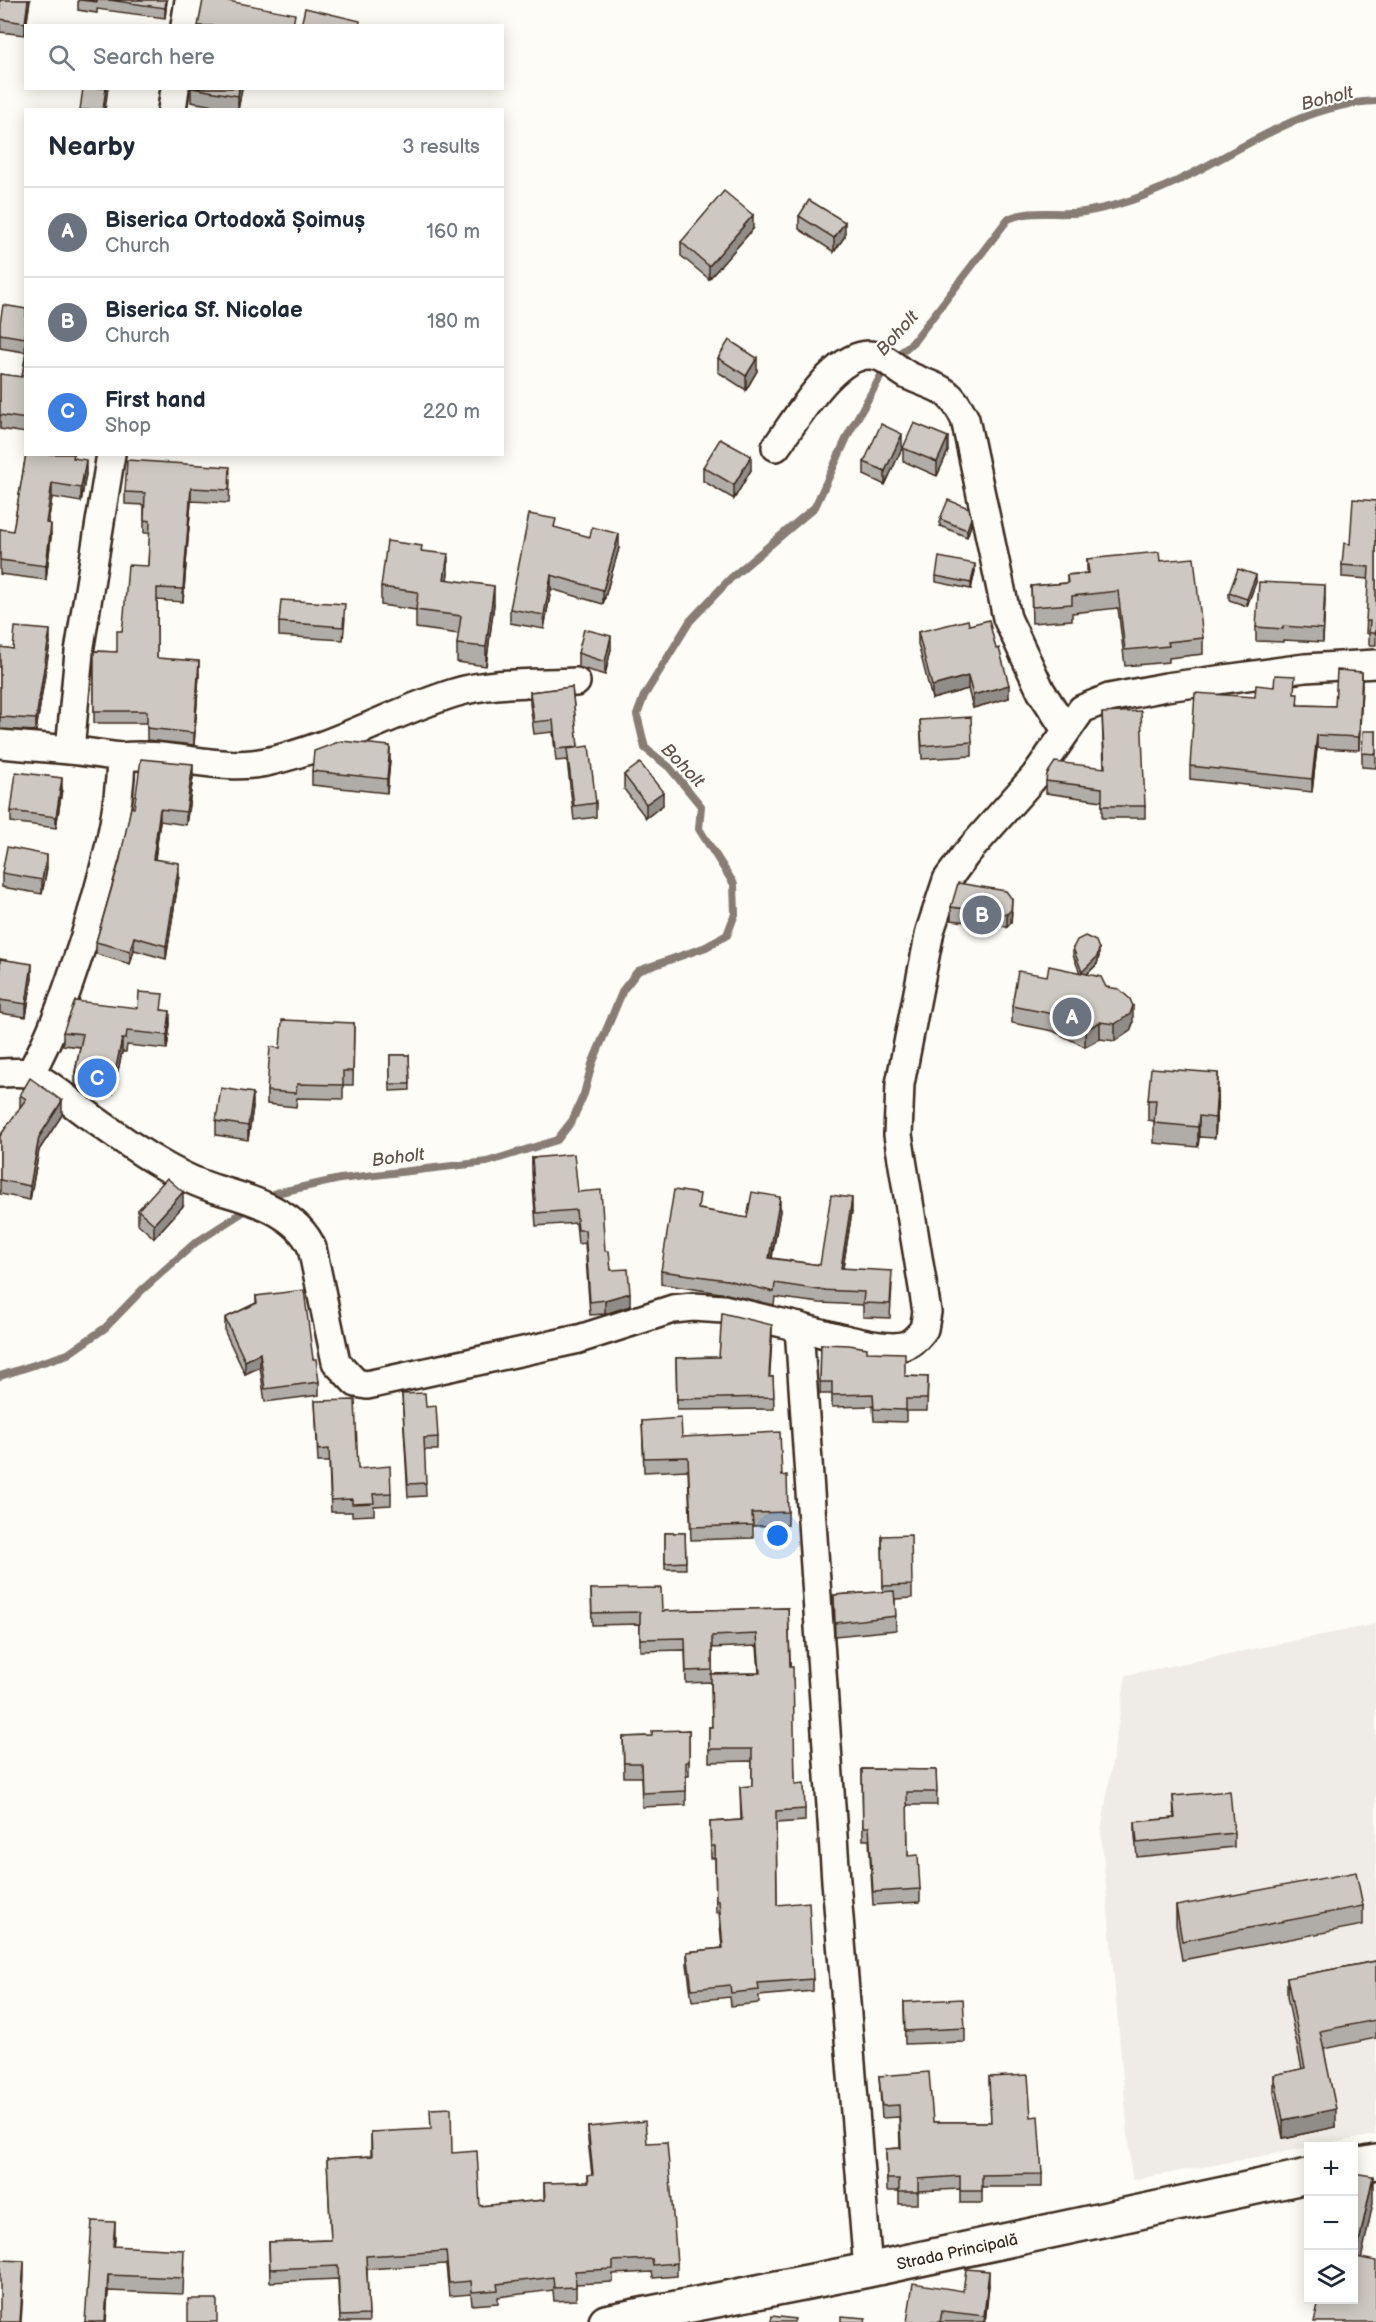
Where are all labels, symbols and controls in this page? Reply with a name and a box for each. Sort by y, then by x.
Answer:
search box [24,24,504,90]
icon: search [45,41,78,74]
text: Search here [93,44,215,71]
water label: Boholt [1299,82,1356,115]
text: Nearby [48,132,135,163]
text: 3 results [402,135,480,159]
text: Biserica Ortodoxă Șoimuș [105,207,365,234]
text: A [61,220,74,244]
text: 160 m [426,220,480,244]
text: Church [105,234,170,258]
text: Biserica Sf. Nicolae [105,297,303,324]
water label: Boholt [872,306,923,360]
text: B [60,310,75,334]
text: 180 m [427,310,480,334]
text: Church [105,324,170,348]
text: First hand [105,387,206,414]
text: C [60,400,75,424]
text: 220 m [423,400,480,424]
text: Shop [105,414,151,438]
water label: Boholt [657,739,709,792]
pin: B [962,892,1002,938]
pin: A [1052,994,1092,1040]
pin: C [78,1056,116,1100]
water label: Boholt [371,1144,426,1171]
your location [763,1521,792,1550]
map controls [1304,2142,1358,2304]
button: + [1304,2142,1358,2196]
button: − [1304,2196,1358,2250]
street label: Strada Principală [895,2230,1020,2275]
button: layers [1304,2250,1358,2304]

